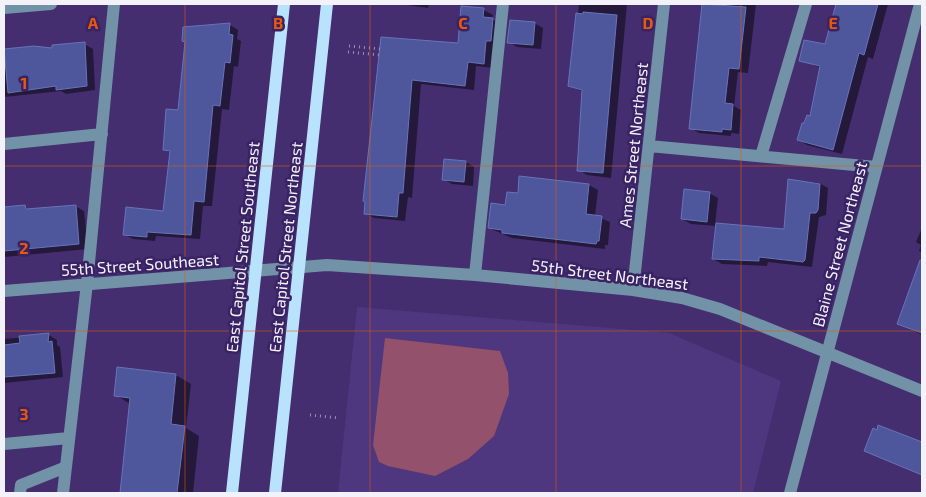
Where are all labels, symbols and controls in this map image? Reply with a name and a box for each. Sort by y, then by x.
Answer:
text: A [88,13,99,32]
text: B [273,13,283,32]
text: C [458,13,468,32]
text: D [643,13,654,32]
text: E [828,13,838,32]
street label: Ames Street Northeast [615,61,651,229]
text: 1 [21,73,27,92]
street label: East Capitol Street Southeast [221,141,263,353]
street label: East Capitol Street Northeast [264,141,306,353]
street label: Blaine Street Northeast [808,159,870,329]
text: 2 [19,238,29,257]
street label: 55th Street Southeast [60,249,220,279]
street label: 55th Street Northeast [530,255,690,293]
text: 3 [19,404,29,423]

